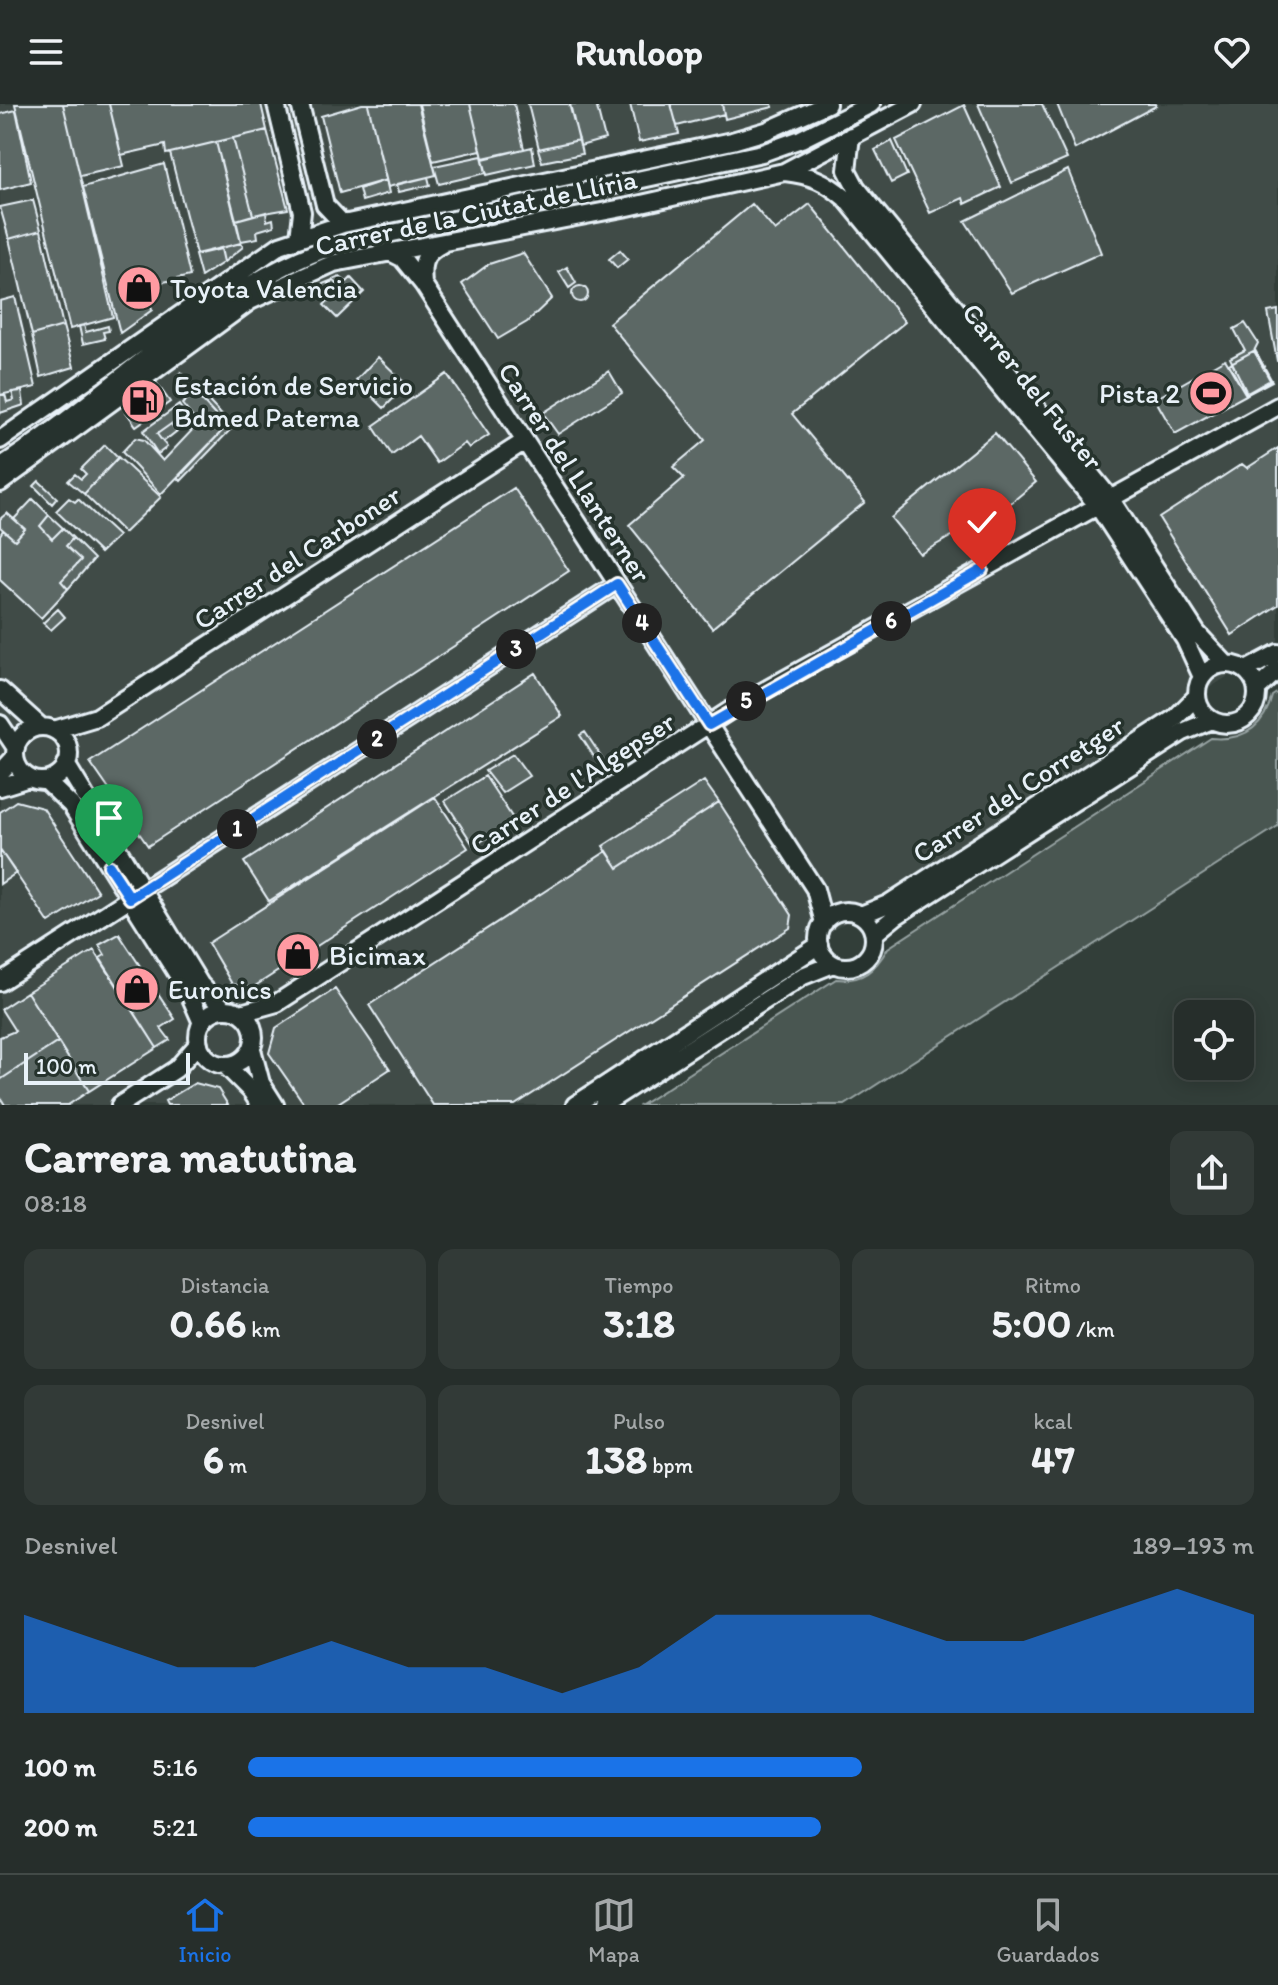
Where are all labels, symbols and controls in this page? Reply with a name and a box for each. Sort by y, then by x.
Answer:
icon: menu [24,30,68,74]
icon: heart [1210,30,1254,74]
text: Runloop [575,31,703,74]
street label: Carrer de la Ciutat de Llíria [312,161,640,263]
shop icon: Toyota Valencia [115,264,163,312]
place label: Toyota Valencia [170,271,358,305]
street label: Carrer del Fuster [955,296,1111,477]
street label: Carrer del Llanterner [491,356,659,589]
place label: Estación de Servicio Bdmed Paterna [174,368,413,434]
sports icon: Pista 2 [1187,369,1235,417]
place label: Pista 2 [1099,376,1180,410]
fuel station icon: Estación de Servicio Bdmed Paterna [119,377,167,425]
street label: Carrer del Carboner [187,477,407,637]
pin [948,488,1016,570]
icon: check [960,500,1004,544]
pin: 6 [871,601,911,641]
pin: 4 [622,603,662,643]
text: 6 [885,607,897,634]
text: 4 [635,609,649,636]
pin: 3 [496,629,536,669]
text: 3 [510,635,522,662]
pin: 5 [726,681,766,721]
text: 5 [740,687,752,714]
street label: Carrer de l'Algepser [463,704,681,862]
street label: Carrer del Corretger [906,708,1130,870]
pin: 2 [357,719,397,759]
text: 2 [371,725,383,752]
pin [75,784,143,866]
icon: arrive [87,796,131,840]
pin: 1 [217,809,257,849]
text: 1 [232,815,242,842]
shop icon: Bicimax [274,931,322,979]
place label: Bicimax [329,938,426,972]
shop icon: Euronics [113,965,161,1013]
place label: Euronics [168,972,272,1006]
map controls [1174,1000,1254,1080]
button: locate [1174,1000,1254,1080]
scale bar [24,1049,190,1085]
text: 100 m [36,1053,97,1080]
text: Carrera matutina [24,1130,356,1183]
button: share [1170,1131,1254,1215]
text: 08:18 [24,1187,87,1219]
text: Distancia [181,1272,269,1299]
text: Tiempo [605,1272,673,1299]
text: Ritmo [1025,1272,1081,1299]
text: 0.66 [170,1299,246,1347]
text: 3:18 [603,1299,675,1347]
text: 5:00 [991,1299,1071,1347]
text: km [246,1316,280,1343]
text: /km [1071,1316,1115,1343]
text: Desnivel [185,1408,265,1435]
text: Pulso [613,1408,665,1435]
text: kcal [1033,1408,1073,1435]
text: 6 [203,1435,224,1483]
text: 138 [585,1435,647,1483]
text: 47 [1031,1435,1075,1483]
text: m [224,1452,247,1479]
text: bpm [647,1452,693,1479]
text: Desnivel [24,1529,118,1561]
text: 189–193 m [1132,1529,1254,1561]
text: 100 m [24,1751,96,1783]
text: 5:16 [152,1751,198,1783]
text: 200 m [24,1811,97,1843]
text: 5:21 [152,1811,198,1843]
tab: Inicio [178,1893,232,1968]
tab: Mapa [588,1893,640,1968]
tab: Guardados [996,1893,1100,1968]

